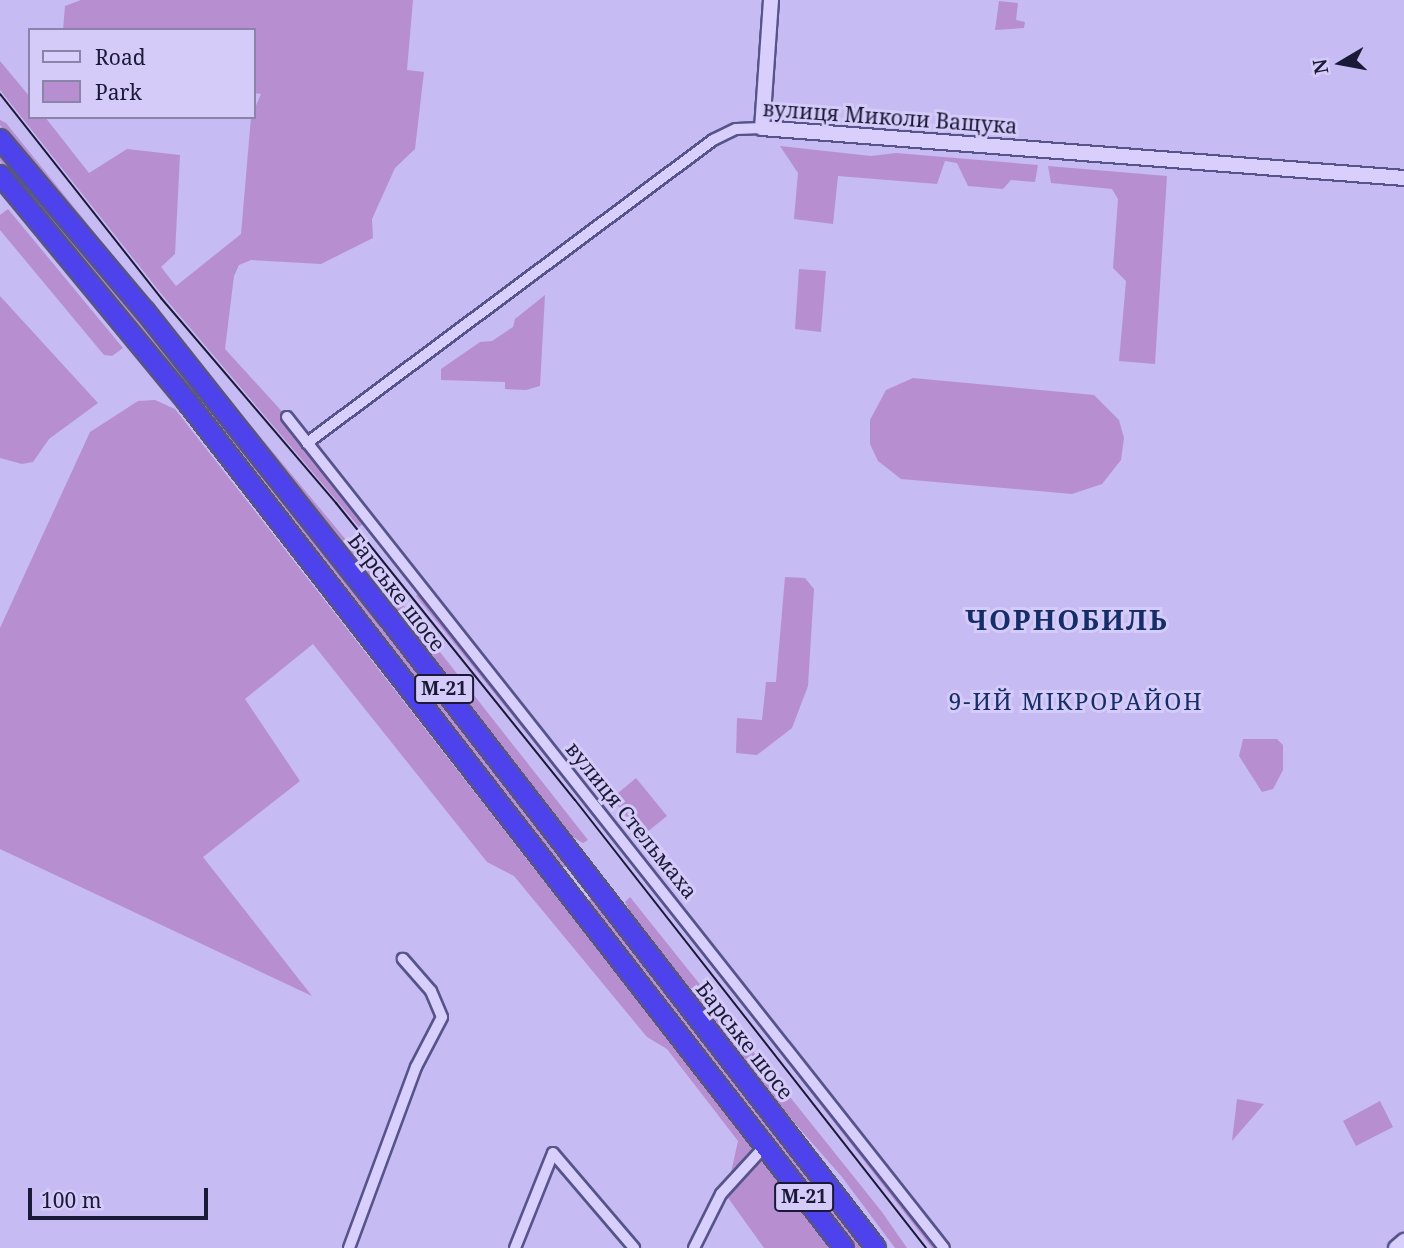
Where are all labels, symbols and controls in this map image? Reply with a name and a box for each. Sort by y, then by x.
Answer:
legend [28,28,256,119]
north arrow [1306,28,1376,98]
text: Road [95,43,146,71]
text: N [1306,57,1334,76]
text: Park [95,78,142,106]
street label: вулиця Миколи Ващука [762,96,1018,138]
street label: Барське шосе [343,528,451,656]
district label: ЧОРНОБИЛЬ [966,602,1168,636]
road number: М-21 [412,674,476,704]
district label: 9-ИЙ МІКРОРАЙОН [950,687,1202,715]
street label: вулиця Стельмаха [561,736,703,904]
street label: Барське шосе [691,976,799,1104]
scale bar [32,1174,212,1218]
road number: М-21 [772,1182,836,1212]
text: 100 m [41,1186,102,1214]

